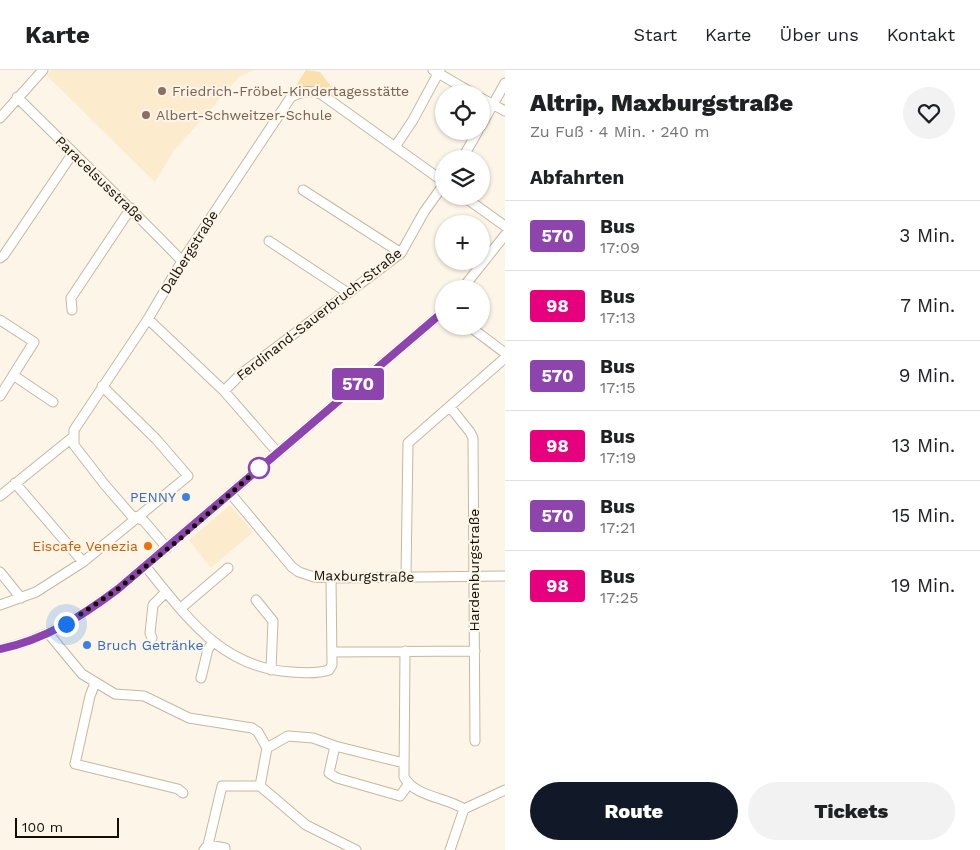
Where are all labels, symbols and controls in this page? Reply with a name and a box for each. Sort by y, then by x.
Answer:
text: Karte [25,21,90,49]
text: Start [633,24,677,45]
text: Karte [705,24,752,45]
text: Über uns [780,24,859,45]
text: Kontakt [887,24,955,45]
place label: Friedrich-Fröbel-Kindertagesstätte [172,83,409,99]
marker: Friedrich-Fröbel-Kindertagesstätte [156,85,168,97]
map controls [435,85,490,335]
button: locate [435,85,490,140]
button: heart [903,87,955,139]
text: Altrip, Maxburgstraße [530,89,793,117]
place label: Albert-Schweitzer-Schule [156,107,332,123]
marker: Albert-Schweitzer-Schule [140,109,152,121]
text: Zu Fuß · 4 Min. · 240 m [530,122,710,141]
street label: Paracelsusstraße [52,133,148,225]
button: layers [435,150,490,205]
text: Abfahrten [530,166,624,189]
street label: Dalbergstraße [157,207,221,297]
button: + [435,215,490,270]
text: Bus [600,215,635,238]
text: 3 Min. [899,224,955,247]
text: 570 [541,225,574,246]
text: 17:09 [600,238,640,257]
street label: Ferdinand-Sauerbruch-Straße [233,244,405,384]
button: − [435,280,490,335]
text: Bus [600,285,635,308]
text: 7 Min. [900,294,955,317]
text: 98 [546,295,569,316]
text: 17:13 [600,308,636,327]
text: Bus [600,355,635,378]
text: 9 Min. [899,364,955,387]
text: 570 [541,365,574,386]
line badge: 570 [329,368,387,400]
text: 570 [342,373,374,394]
text: 17:15 [600,378,636,397]
text: Bus [600,425,635,448]
text: 13 Min. [892,434,955,457]
text: 98 [546,435,569,456]
text: 17:19 [600,448,636,467]
unlabelled marker [248,457,270,479]
place label: PENNY [130,489,176,505]
marker: PENNY [180,491,192,503]
text: Bus [600,495,635,518]
text: 15 Min. [892,504,955,527]
text: 570 [541,505,574,526]
street label: Hardenburgstraße [466,509,482,631]
text: 17:21 [600,518,636,537]
place label: Eiscafe Venezia [32,538,138,554]
marker: Eiscafe Venezia [142,540,154,552]
text: Bus [600,565,635,588]
street label: Maxburgstraße [313,567,415,585]
text: 19 Min. [891,574,955,597]
text: 98 [546,575,569,596]
text: 17:25 [600,588,639,607]
your location [54,612,79,637]
place label: Bruch Getränke [97,637,204,653]
marker: Bruch Getränke [81,639,93,651]
button: Route [530,782,738,840]
button: Tickets [748,782,955,840]
scale bar [15,815,119,838]
text: 100 m [22,819,63,835]

